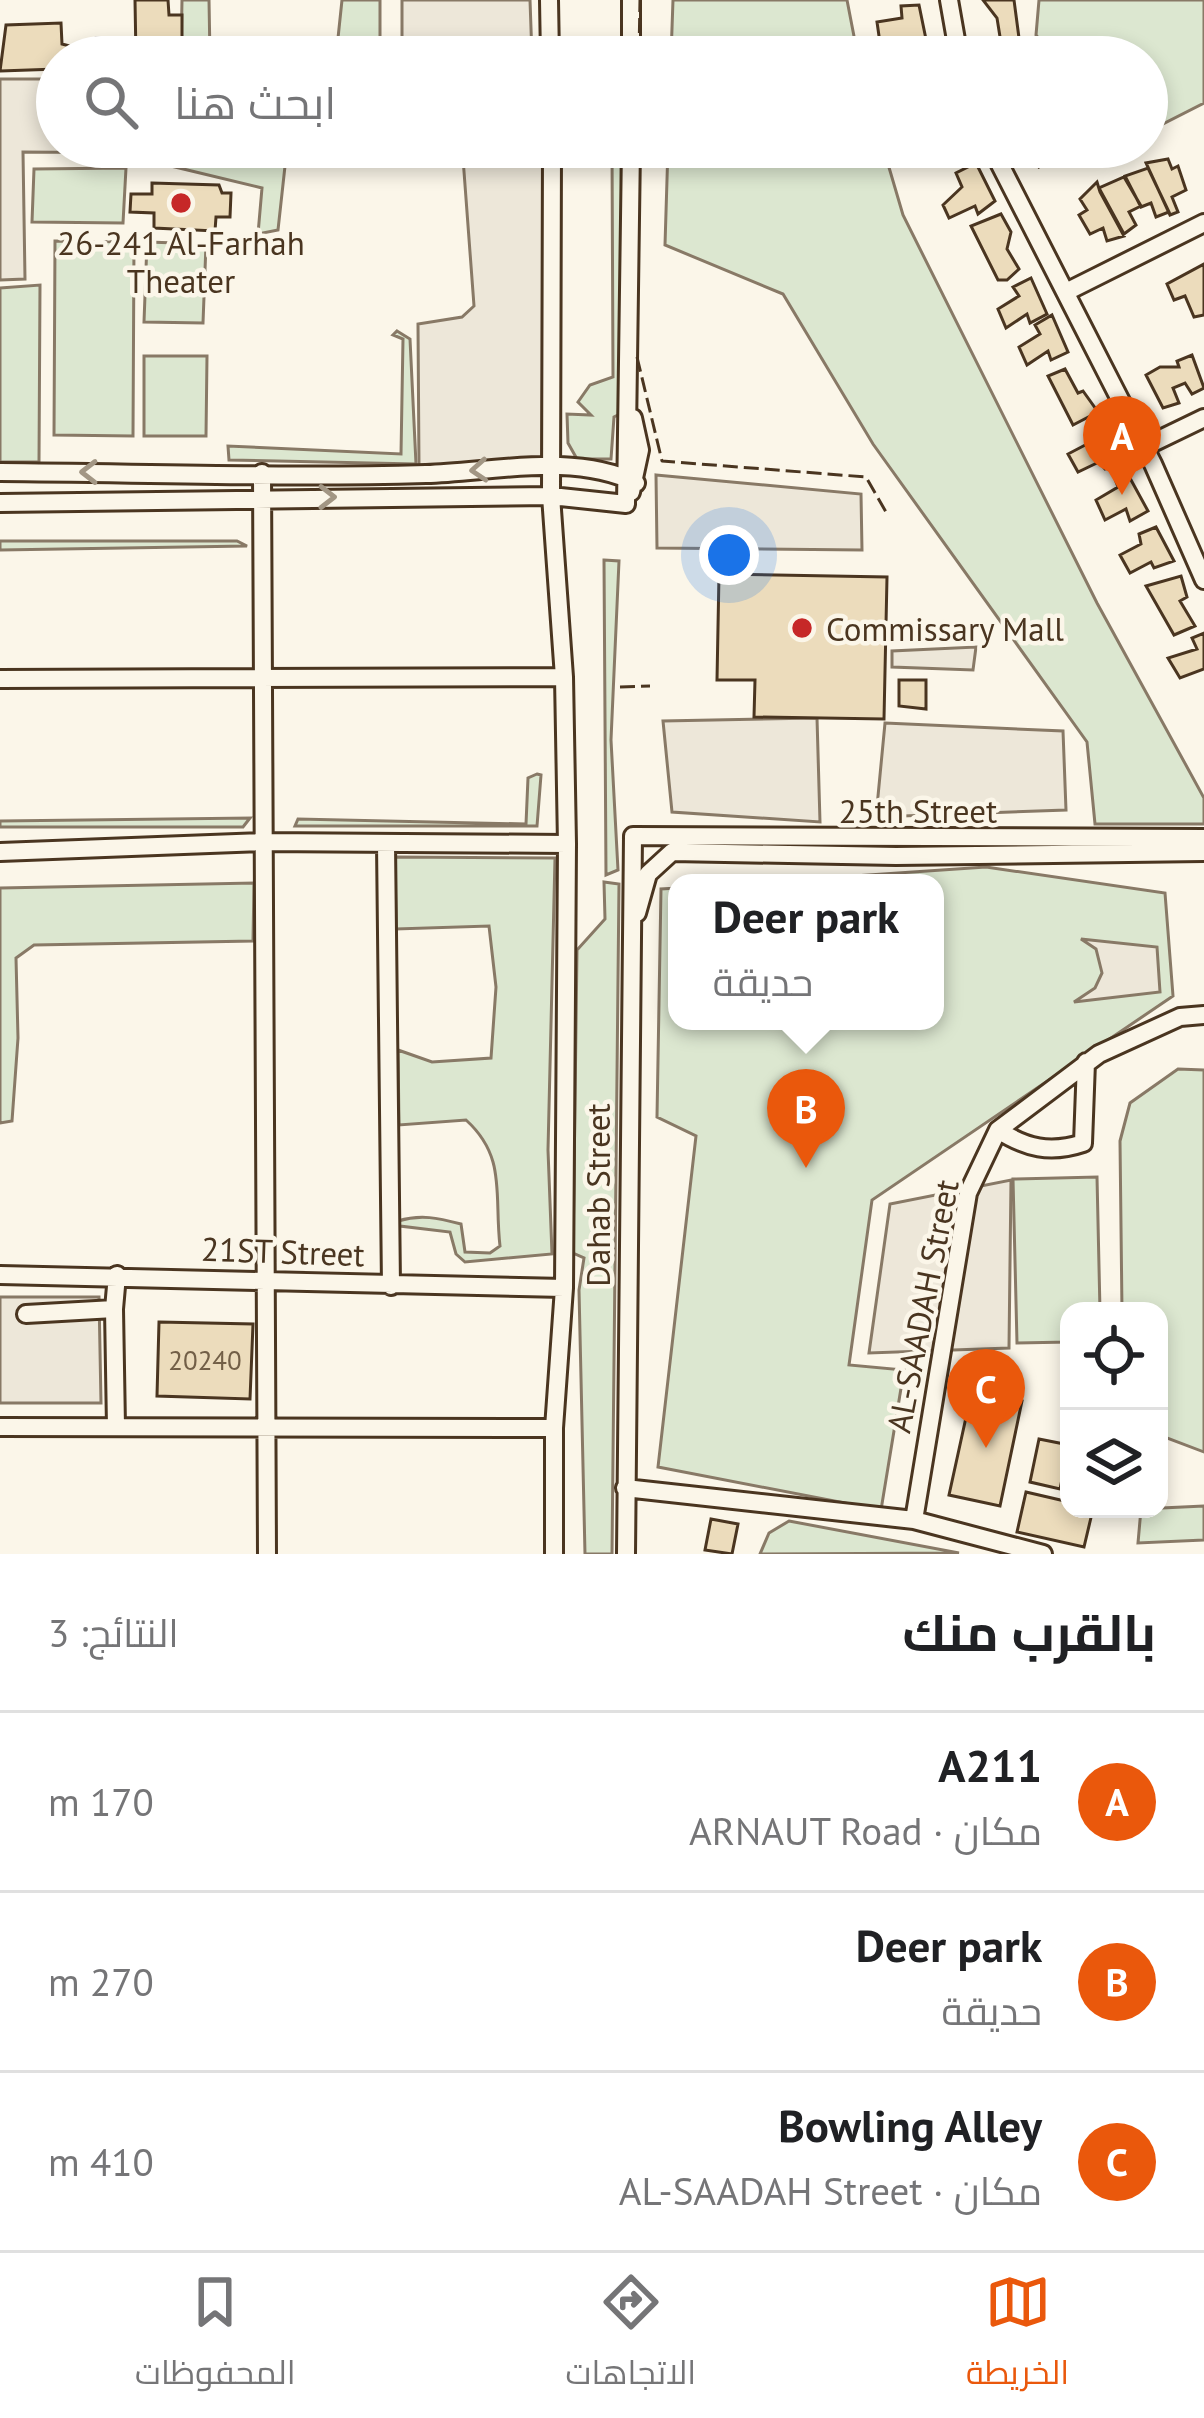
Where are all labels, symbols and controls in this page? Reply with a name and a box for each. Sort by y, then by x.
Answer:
search box [36,36,1168,168]
icon: search [78,69,144,135]
text: ابحث هنا [174,73,336,131]
marker: 26-241 Al-Farhah Theater [168,190,194,216]
place label: 26-241 Al-Farhah Theater [57,221,305,302]
pin: A [1083,396,1161,495]
one-way arrow [469,457,488,483]
one-way arrow [79,459,97,485]
one-way arrow [319,484,337,510]
your location [699,525,759,585]
place label: Commissary Mall [826,607,1064,650]
marker: Commissary Mall [789,615,815,641]
street label: 25th Street [839,789,997,832]
popup [668,874,944,1030]
text: Deer park [713,887,899,945]
text: حديقة [713,956,813,1007]
pin: B [767,1069,845,1168]
street label: Dahab Street [576,1103,619,1287]
street label: AL-SAADAH Street [876,1176,968,1436]
street label: 21ST Street [201,1227,365,1275]
map controls [1060,1302,1168,1518]
button: locate [1060,1302,1168,1410]
house number: 20240 [168,1343,242,1377]
pin: C [947,1349,1025,1448]
button: layers [1060,1410,1168,1518]
text: بالقرب منك [903,1599,1156,1665]
text: النتائج: 3 [48,1607,179,1658]
text: A211 [938,1736,1042,1794]
text: 170 m [48,1776,154,1827]
text: A [1105,1776,1129,1827]
text: مكان · ARNAUT Road [689,1805,1042,1856]
text: Deer park [856,1916,1042,1974]
text: 270 m [48,1956,154,2007]
text: B [1105,1956,1129,2007]
text: حديقة [942,1985,1042,2036]
text: Bowling Alley [778,2096,1042,2154]
text: 410 m [48,2136,154,2187]
text: C [1106,2136,1128,2187]
text: مكان · AL-SAADAH Street [619,2165,1042,2216]
tab: المحفوظات [135,2269,296,2403]
tab: الاتجاهات [565,2269,696,2403]
tab: الخريطة [966,2269,1069,2403]

